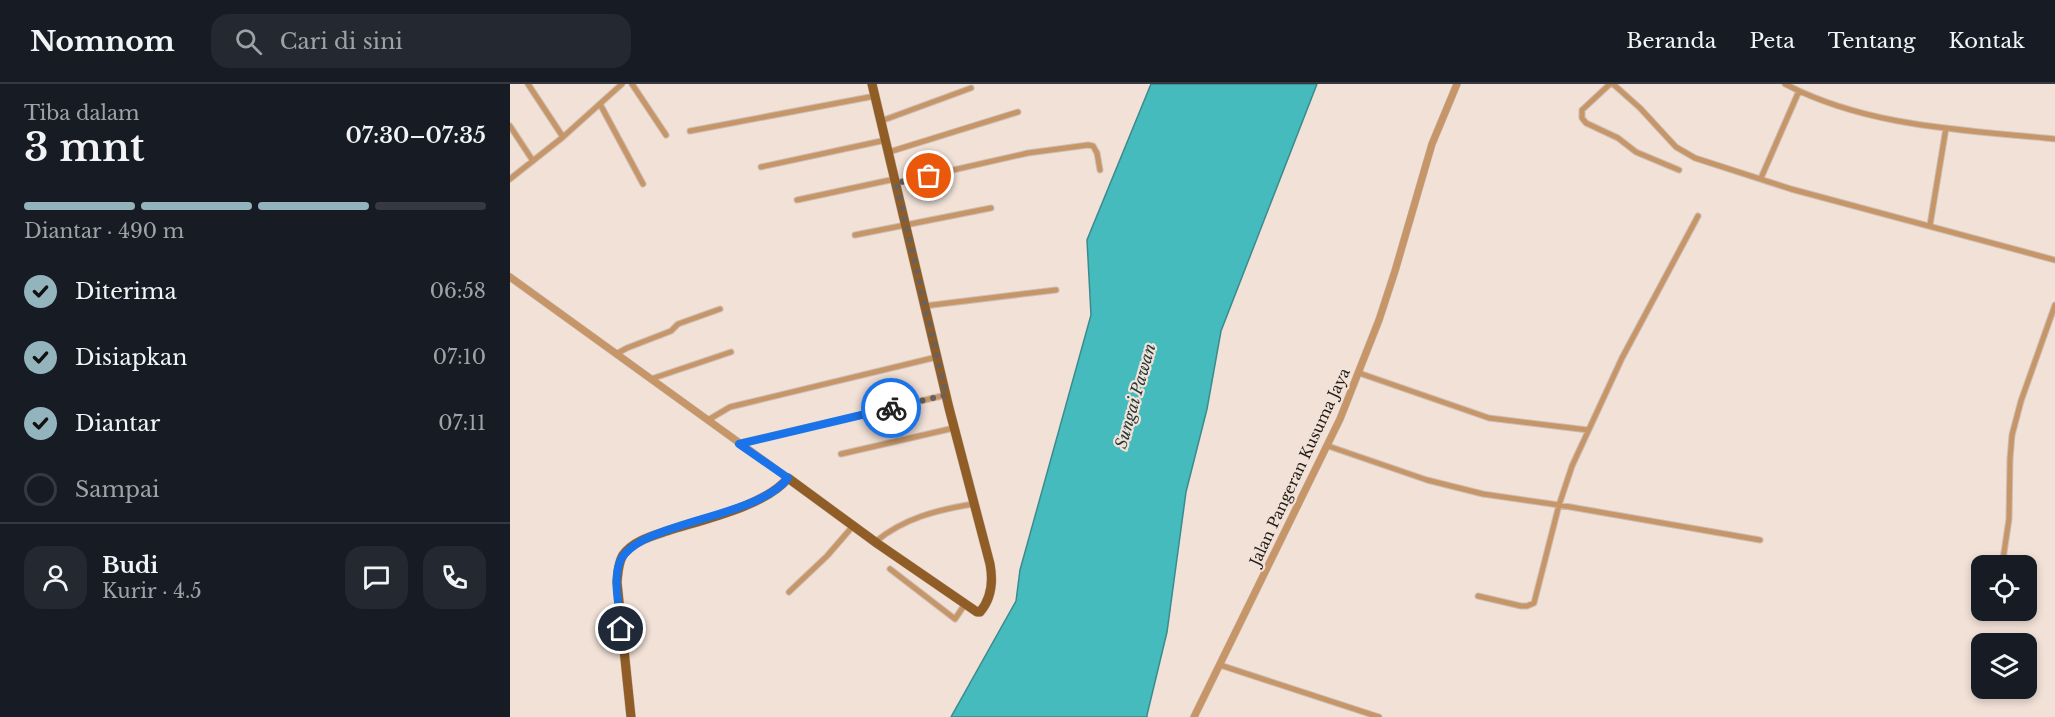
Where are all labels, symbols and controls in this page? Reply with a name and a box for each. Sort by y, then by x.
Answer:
search box [211,14,631,68]
text: Nomnom [30,24,175,59]
icon: search [232,25,265,58]
text: Cari di sini [280,28,403,55]
text: Beranda [1626,28,1716,54]
text: Peta [1749,28,1795,54]
text: Tentang [1828,28,1916,54]
text: Kontak [1949,28,2025,54]
text: Tiba dalam [24,101,140,125]
text: 07:30–07:35 [345,122,486,149]
text: 3 mnt [24,123,145,172]
pin [903,150,954,201]
icon: bag [912,159,945,192]
text: Diantar · 490 m [24,219,184,243]
icon: check [24,275,57,308]
text: Diterima [75,278,177,305]
text: 06:58 [430,279,486,303]
icon: check [24,341,57,374]
water label: Sungai Pawan [1110,341,1160,451]
text: Disiapkan [75,344,187,371]
text: 07:10 [433,345,486,369]
street label: Jalan Pangeran Kusuma Jaya [1244,364,1354,571]
courier [861,378,921,438]
icon: bike [875,392,908,425]
icon: check [24,407,57,440]
text: Diantar [75,410,160,437]
text: 07:11 [438,411,486,435]
text: Sampai [75,476,160,503]
button: person [24,546,87,609]
button: chat [345,546,408,609]
button: phone [423,546,486,609]
text: Budi [102,552,158,579]
map controls [1971,555,2037,699]
button: locate [1971,555,2037,621]
text: Kurir · 4.5 [102,579,202,603]
pin [595,603,646,654]
icon: home [604,612,637,645]
button: layers [1971,633,2037,699]

